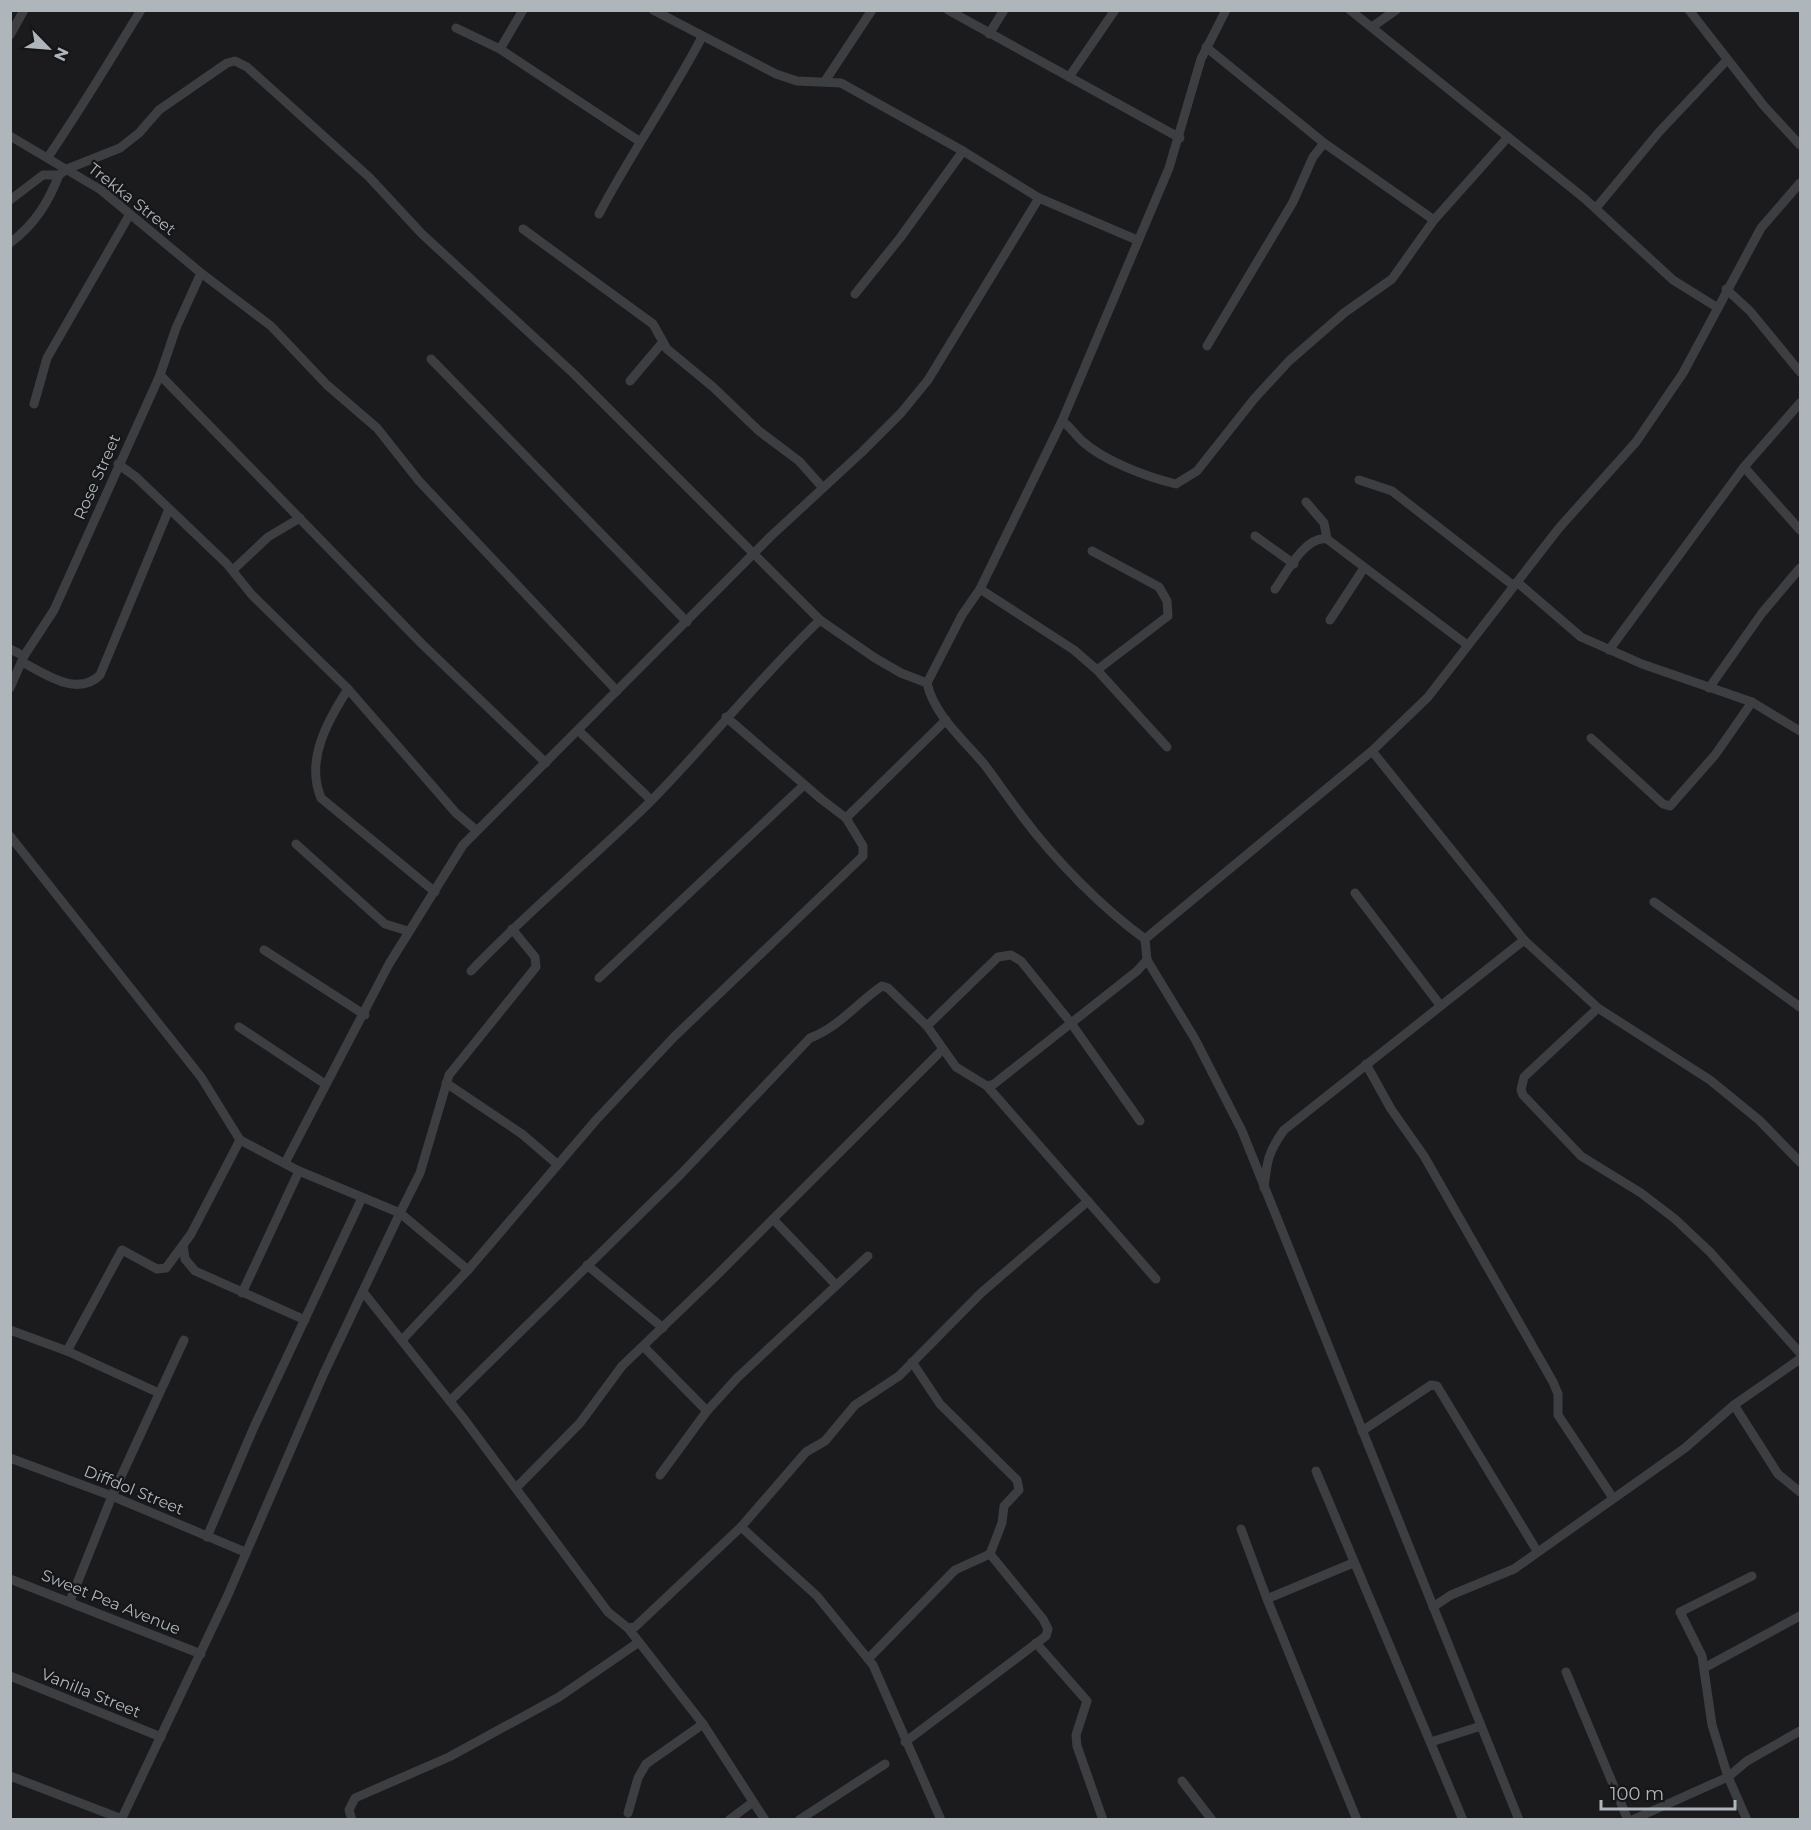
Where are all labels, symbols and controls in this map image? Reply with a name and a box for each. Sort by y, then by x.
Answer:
north arrow [18,18,78,78]
text: N [50,44,72,64]
street label: Trekka Street [84,159,180,239]
street label: Rose Street [70,431,125,523]
street label: Diffdol Street [81,1461,187,1519]
street label: Sweet Pea Avenue [39,1565,183,1639]
street label: Vanilla Street [39,1664,144,1722]
scale bar [1601,1773,1734,1811]
text: 100 m [1610,1783,1664,1805]

